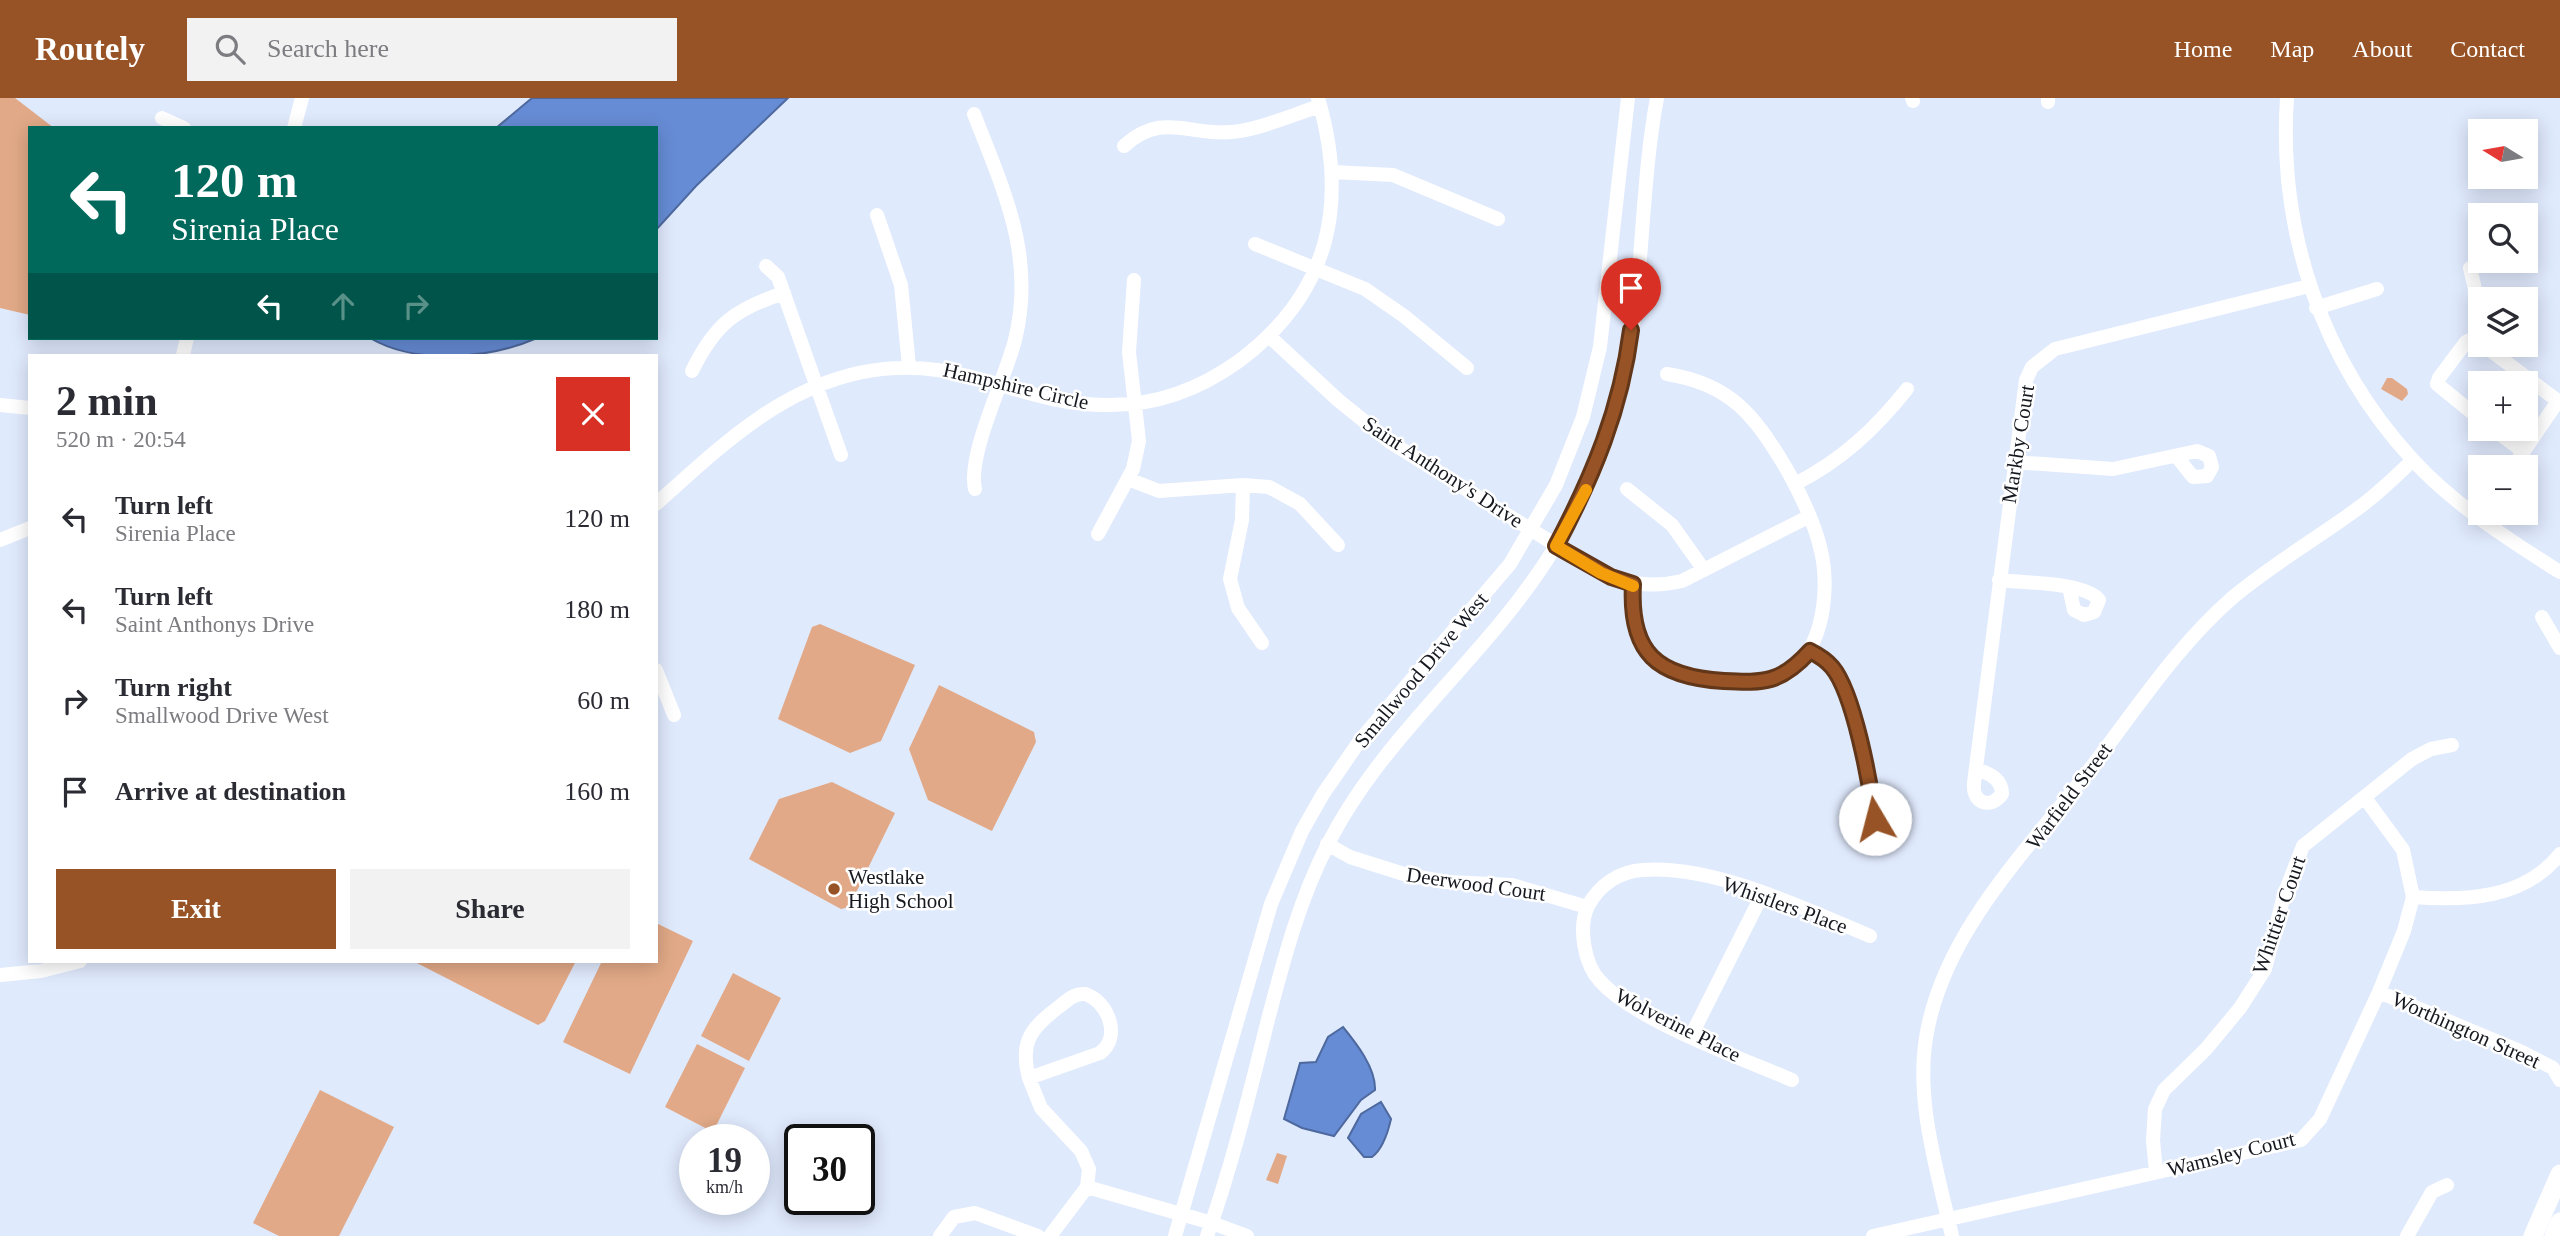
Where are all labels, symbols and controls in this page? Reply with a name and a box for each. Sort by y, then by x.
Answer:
search box [187,18,677,81]
icon: search [211,30,249,68]
text: Routely [35,31,145,67]
text: Search here [267,34,389,63]
text: Home [2174,36,2232,62]
text: Map [2270,36,2314,62]
text: About [2352,36,2412,62]
text: Contact [2450,36,2525,62]
north arrow [2468,119,2538,189]
map controls [2468,119,2538,525]
text: 120 m [171,153,298,208]
icon: left [56,154,147,245]
button: search [2468,203,2538,273]
text: Sirenia Place [171,211,339,247]
pin [1601,258,1661,330]
icon: arrive [1612,269,1650,307]
icon: left [251,287,289,325]
icon: ahead [324,287,362,325]
icon: right [397,287,435,325]
button: layers [2468,287,2538,357]
street label: Hampshire Circle [941,358,1091,414]
button: + [2468,371,2538,441]
button: close [556,377,630,451]
text: 2 min [56,378,158,424]
street label: Markby Court [1997,383,2039,505]
street label: Saint Anthony's Drive [1359,411,1527,533]
text: 520 m · 20:54 [56,427,186,452]
button: − [2468,455,2538,525]
text: Turn left [115,491,213,520]
icon: left [56,500,94,538]
text: 120 m [564,504,630,533]
text: Sirenia Place [115,521,236,546]
text: Turn left [115,582,213,611]
street label: Smallwood Drive West [1349,587,1493,752]
icon: left [56,591,94,629]
text: 180 m [564,595,630,624]
text: Saint Anthonys Drive [115,612,314,637]
text: Turn right [115,673,232,702]
icon: right [56,682,94,720]
text: 60 m [577,686,630,715]
text: Smallwood Drive West [115,703,329,728]
street label: Warfield Street [2021,738,2117,854]
icon: arrive [56,773,94,811]
text: Arrive at destination [115,777,346,806]
text: 160 m [564,777,630,806]
position arrow [1838,782,1912,856]
street label: Whittier Court [2248,853,2310,977]
street label: Deerwood Court [1405,862,1547,906]
place label: Westlake High School [848,865,954,913]
button: Exit [56,869,336,949]
button: Share [350,869,630,949]
street label: Whistlers Place [1719,871,1851,939]
marker: Westlake High School [826,881,842,897]
street label: Wolverine Place [1611,983,1745,1067]
street label: Worthington Street [2388,987,2544,1074]
speed limit sign: 30 [784,1124,875,1215]
street label: Wamsley Court [2165,1127,2297,1181]
text: 19 [707,1141,742,1180]
text: km/h [706,1177,743,1197]

